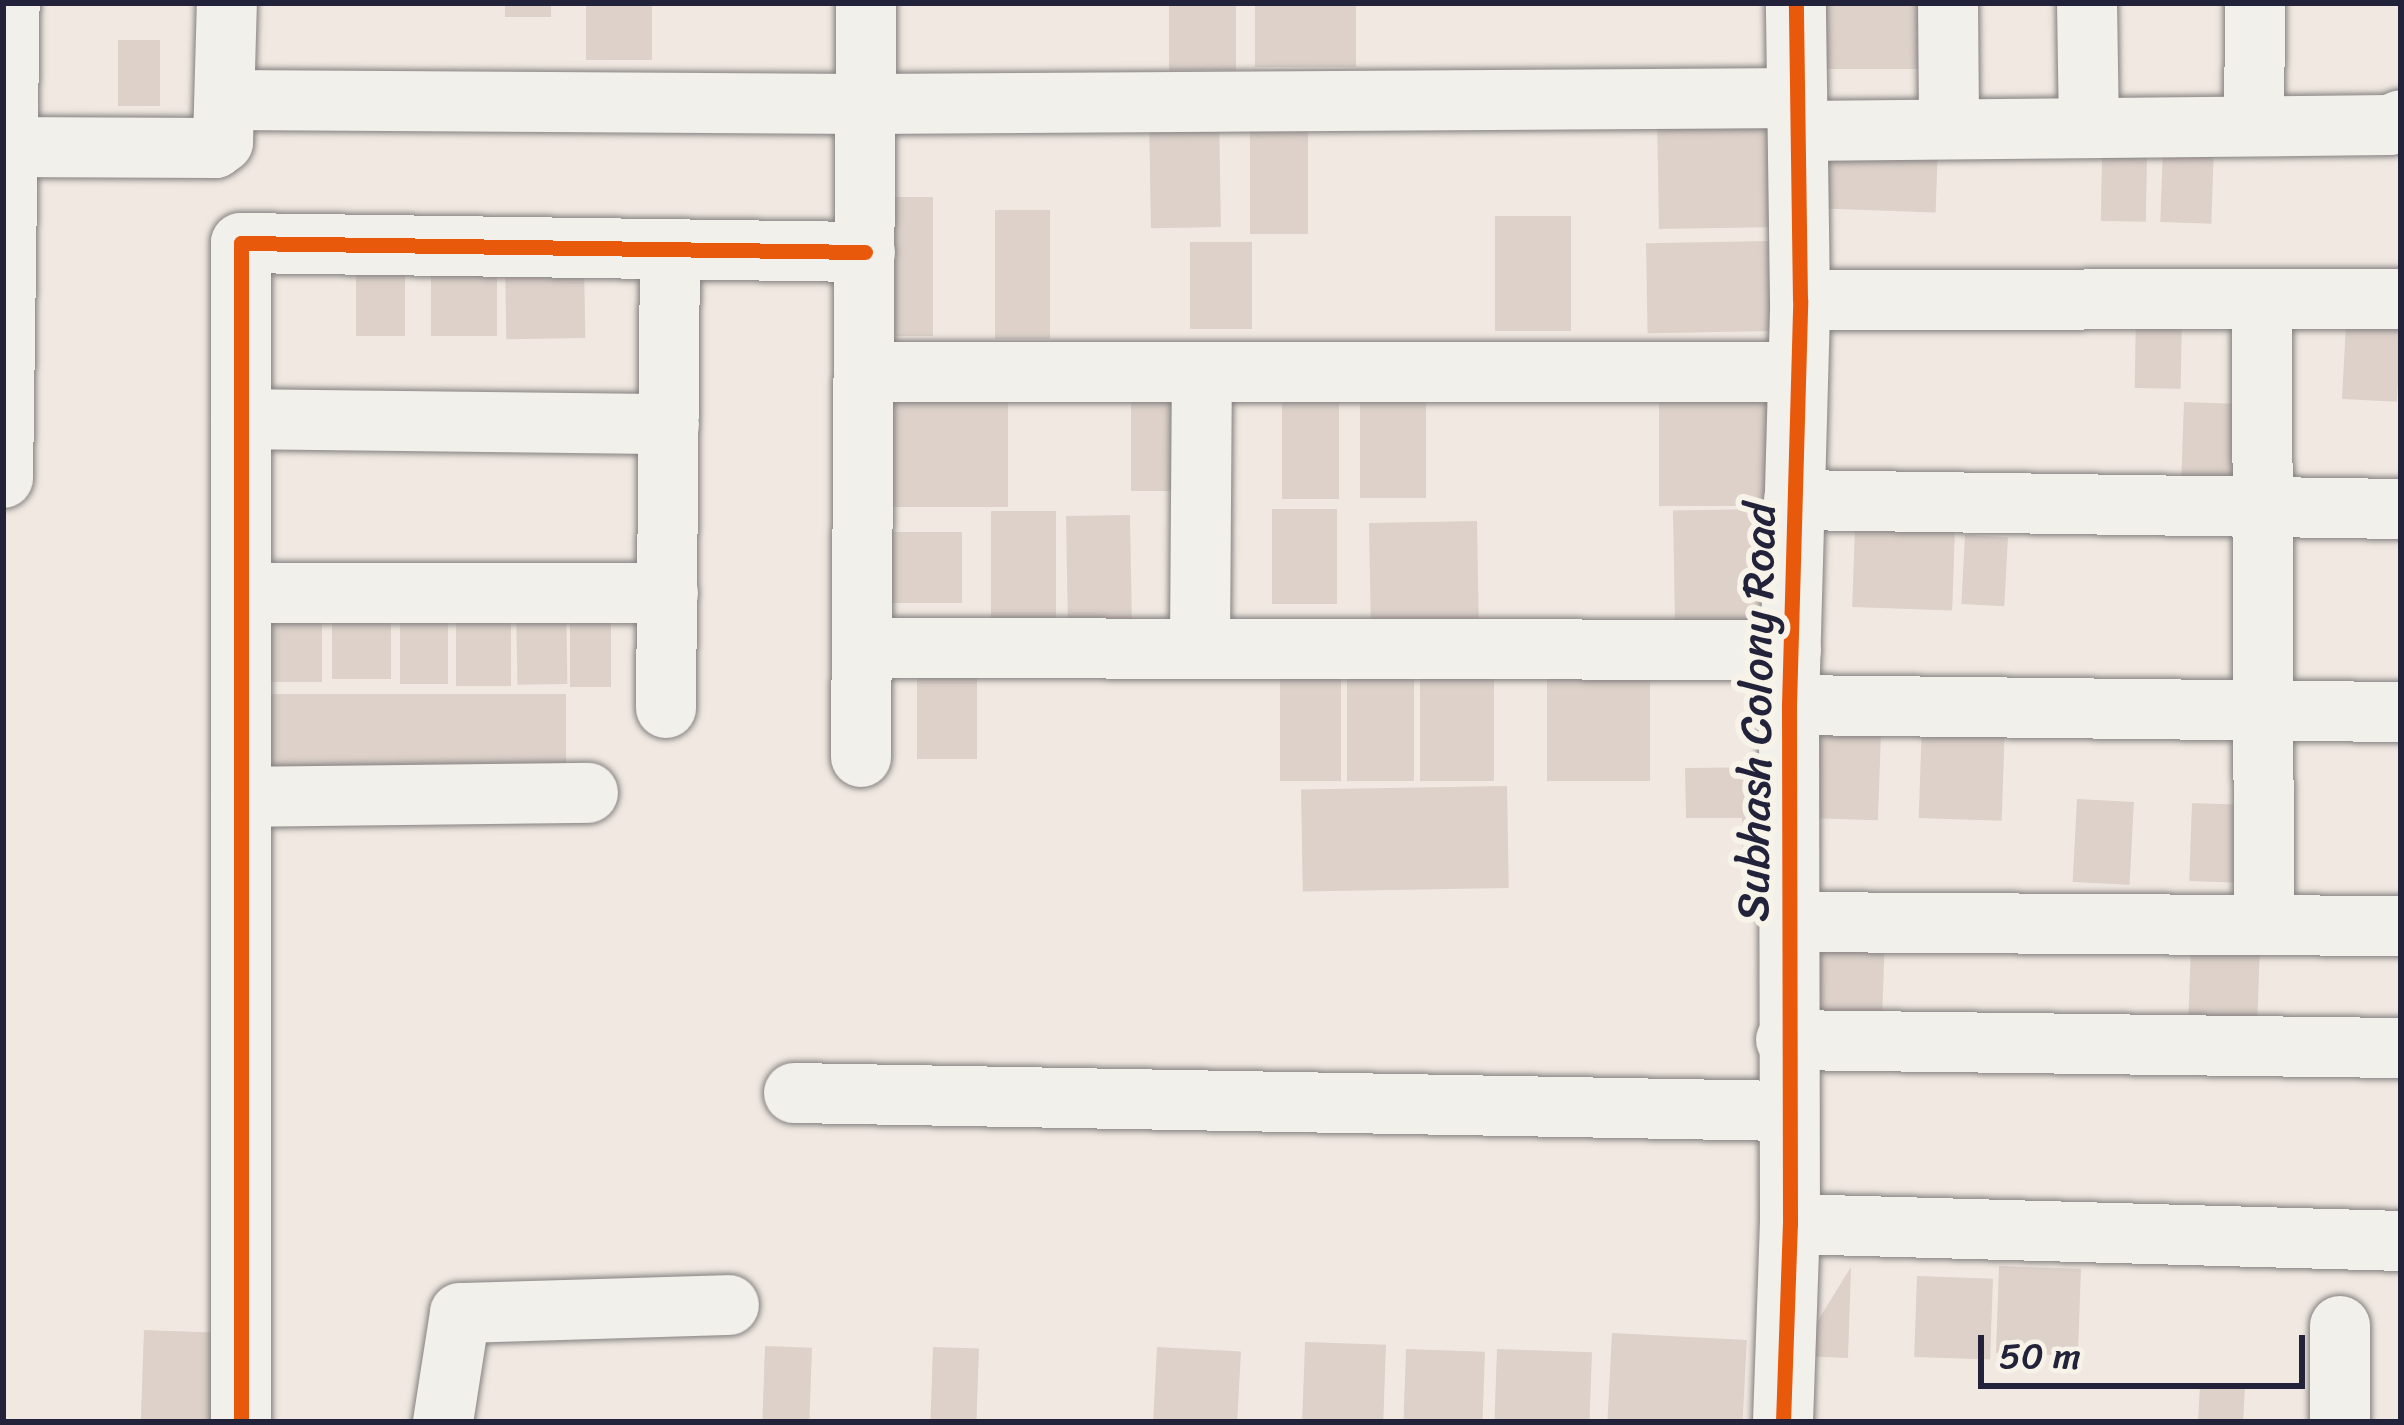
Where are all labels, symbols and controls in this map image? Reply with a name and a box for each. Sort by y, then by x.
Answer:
street label: Subhash Colony Road [1726,502,1788,922]
scale bar [1984,1311,2311,1385]
text: 50 m [1999,1324,2081,1388]

